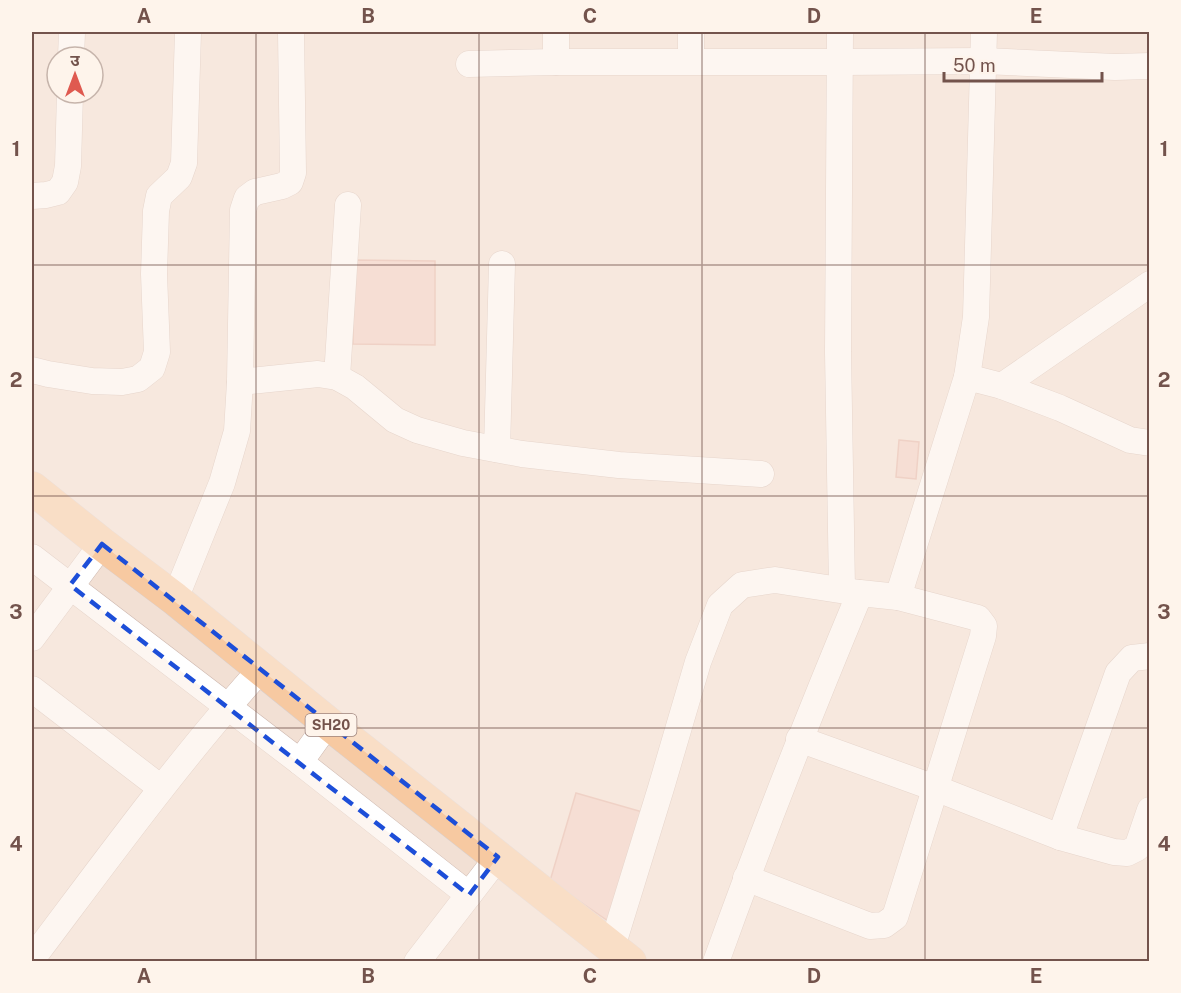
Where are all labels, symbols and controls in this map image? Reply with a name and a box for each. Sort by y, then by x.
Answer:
text: A [137,4,151,28]
text: B [361,4,375,28]
text: C [583,4,597,28]
text: D [807,4,821,28]
text: E [1030,4,1042,28]
north arrow [45,45,105,105]
scale bar [944,45,1102,83]
text: उ [70,51,80,70]
text: 50 m [953,55,996,76]
text: 1 [12,137,20,161]
text: 1 [1160,137,1168,161]
text: 2 [10,368,22,392]
text: 2 [1158,368,1170,392]
text: 3 [9,600,23,624]
text: 3 [1157,600,1171,624]
road number: SH20 [306,714,356,736]
text: 4 [9,832,23,856]
text: 4 [1157,832,1171,856]
text: A [137,964,151,988]
text: B [361,964,375,988]
text: C [583,964,597,988]
text: D [807,964,821,988]
text: E [1030,964,1042,988]

